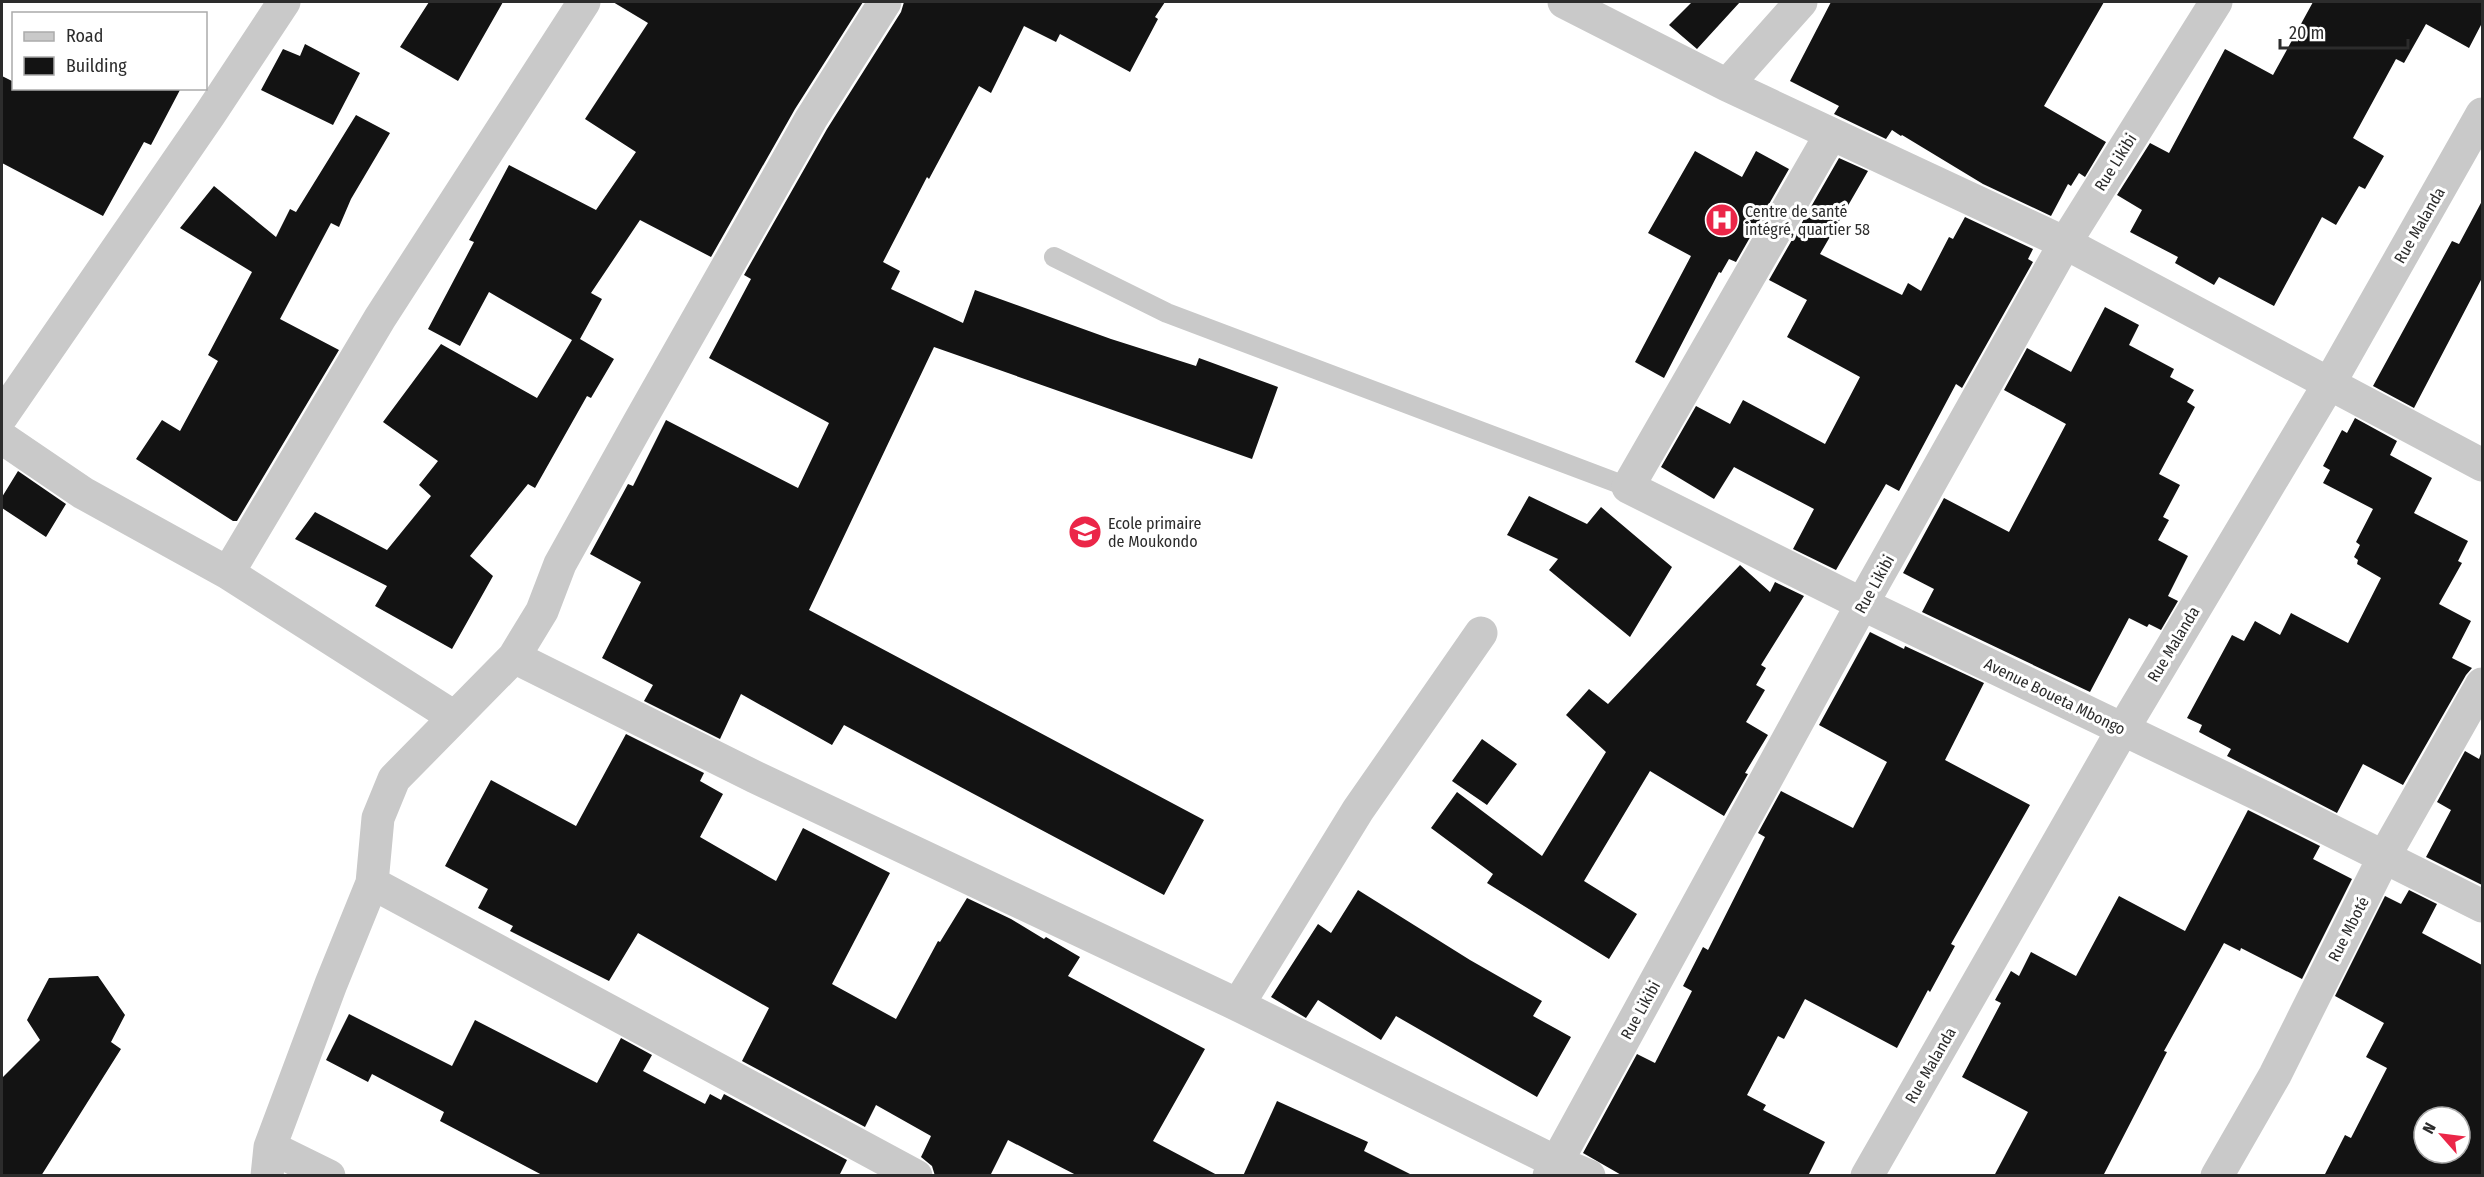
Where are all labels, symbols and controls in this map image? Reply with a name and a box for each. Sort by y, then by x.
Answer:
legend [12,12,207,90]
scale bar [2280,12,2408,50]
text: 20 m [2289,22,2324,44]
text: Road [66,25,103,47]
text: Building [66,55,127,77]
street label: Rue Likibi [2090,130,2140,194]
street label: Rue Malanda [2390,184,2449,267]
hospital icon: Centre de santé intégré, quartier 58 [1704,202,1740,238]
place label: Centre de santé intégré, quartier 58 [1745,202,1870,239]
school or university icon: Ecole primaire de Moukondo [1067,514,1103,550]
place label: Ecole primaire de Moukondo [1108,514,1201,551]
street label: Rue Likibi [1851,552,1898,617]
street label: Rue Malanda [2143,603,2203,685]
street label: Avenue Boueta Mbongo [1981,654,2128,739]
street label: Rue Mboté [2324,894,2373,965]
street label: Rue Likibi [1617,978,1664,1043]
street label: Rue Malanda [1901,1024,1960,1107]
north arrow [2412,1105,2472,1165]
text: N [2419,1119,2440,1137]

